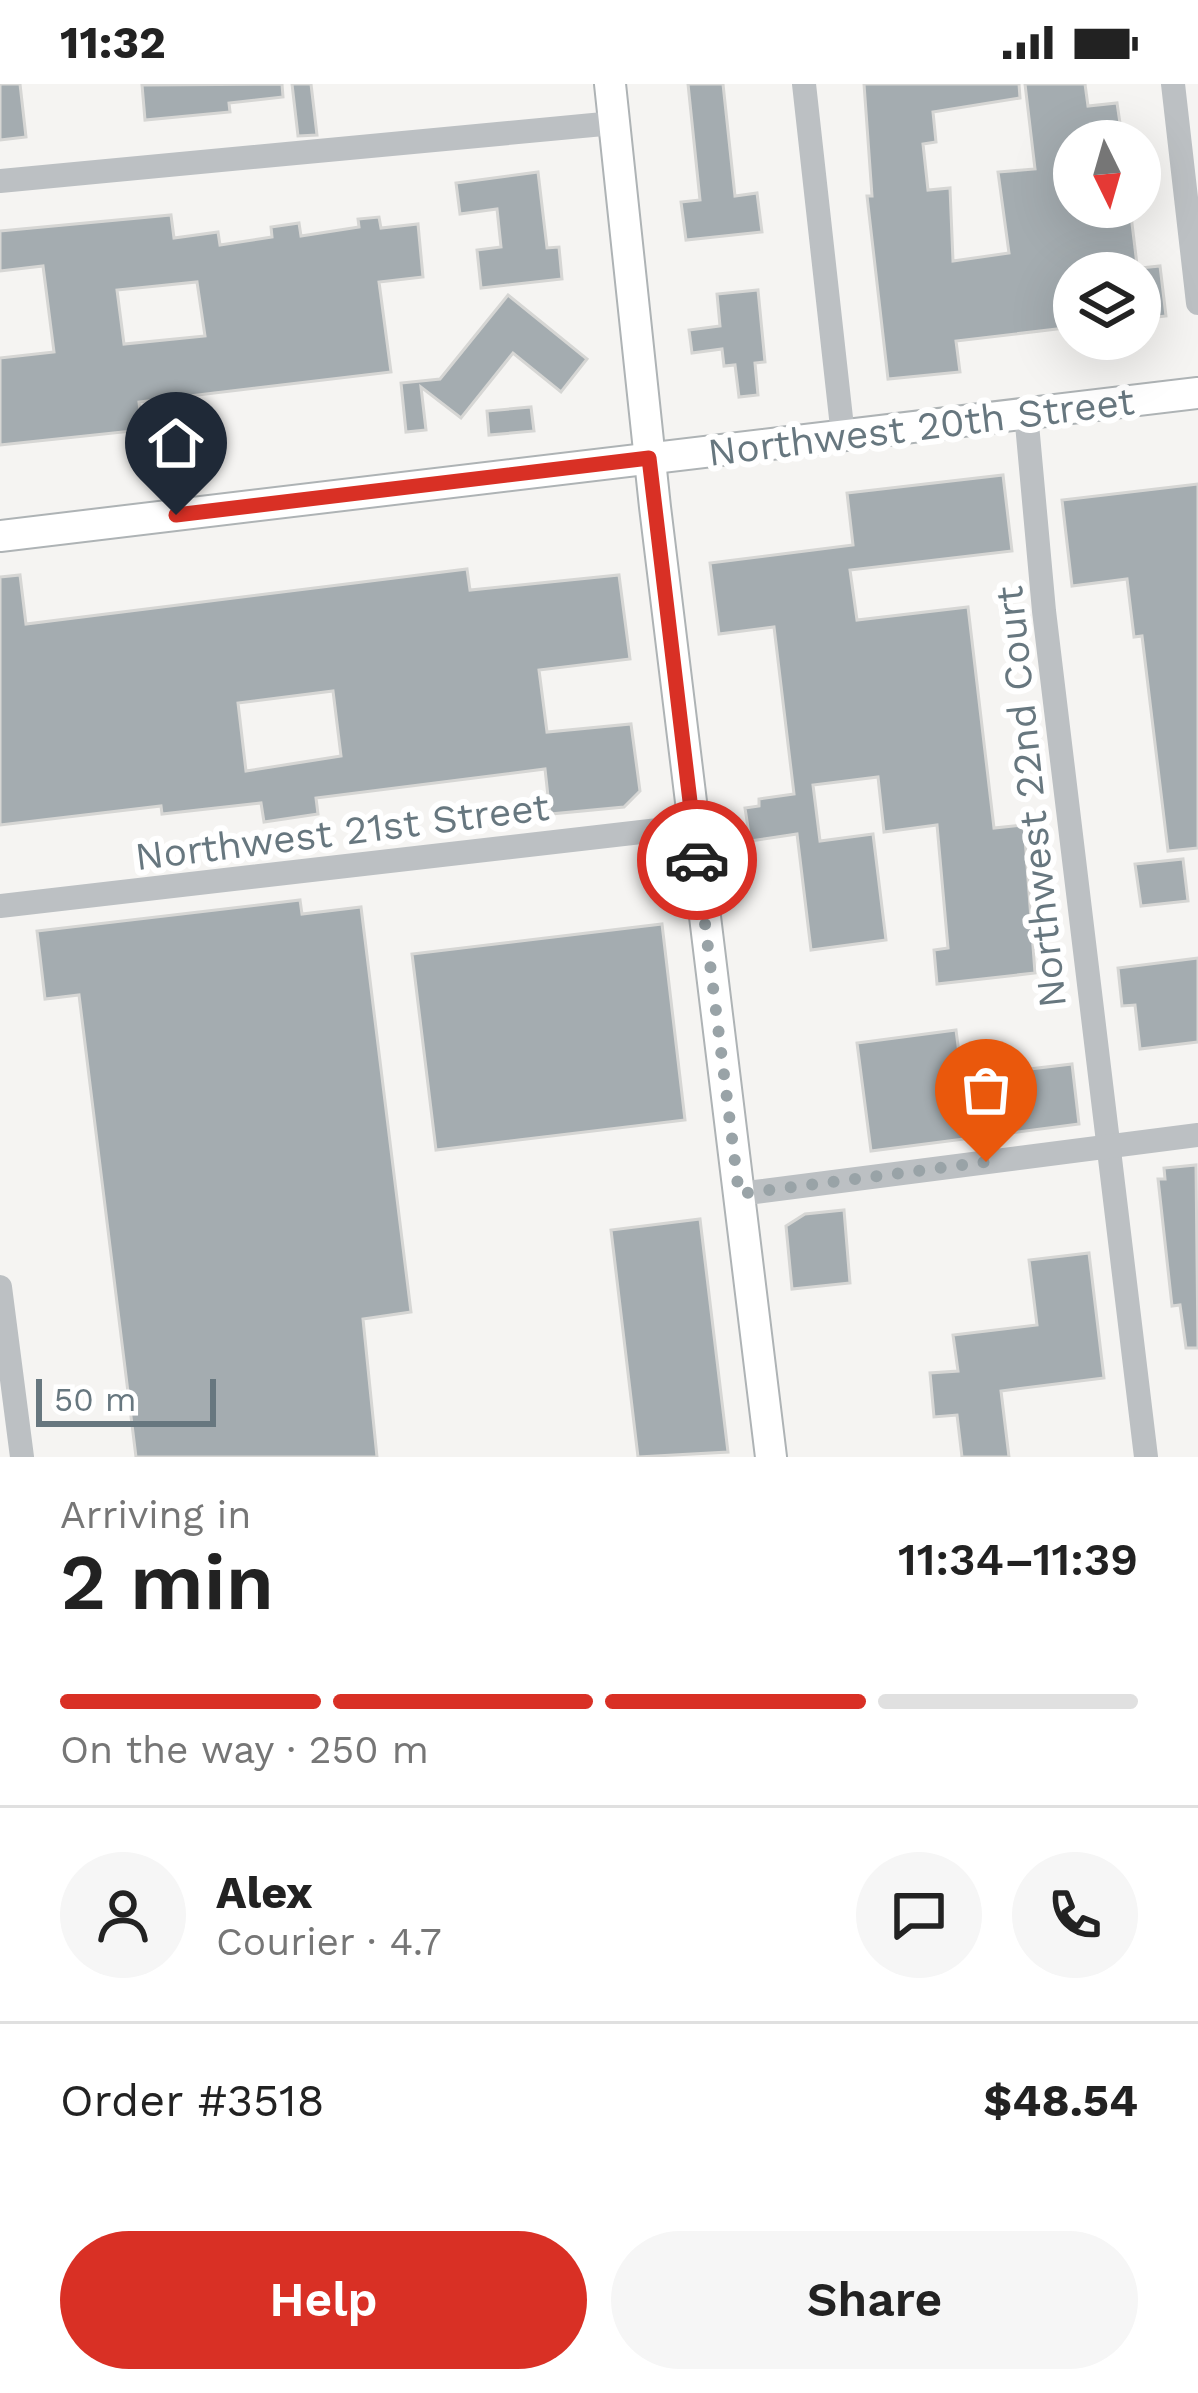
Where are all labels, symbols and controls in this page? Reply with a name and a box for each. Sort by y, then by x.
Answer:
text: 11:32 [60,16,166,69]
north arrow [1053,120,1161,228]
map controls [1053,120,1161,360]
button: layers [1053,252,1161,360]
street label: Northwest 20th Street [705,378,1137,475]
pin [125,392,227,515]
icon: home [143,410,209,476]
street label: Northwest 22nd Court [986,584,1075,1010]
street label: Northwest 21st Street [132,784,552,879]
courier [637,800,757,920]
icon: car [664,827,730,893]
pin [935,1039,1037,1162]
icon: bag [953,1057,1019,1123]
scale bar [36,1373,216,1426]
text: 50 m [54,1380,136,1419]
text: Arriving in [60,1492,251,1537]
text: 11:34–11:39 [898,1533,1138,1586]
text: 2 min [60,1536,274,1628]
text: On the way · 250 m [60,1727,429,1772]
button: person [60,1852,186,1978]
button: chat [856,1852,982,1978]
button: phone [1012,1852,1138,1978]
text: Alex [216,1866,313,1919]
text: Courier · 4.7 [216,1919,442,1964]
text: Order #3518 [60,2074,324,2127]
text: $48.54 [984,2074,1138,2127]
button: Help [60,2231,587,2369]
button: Share [611,2231,1138,2369]

